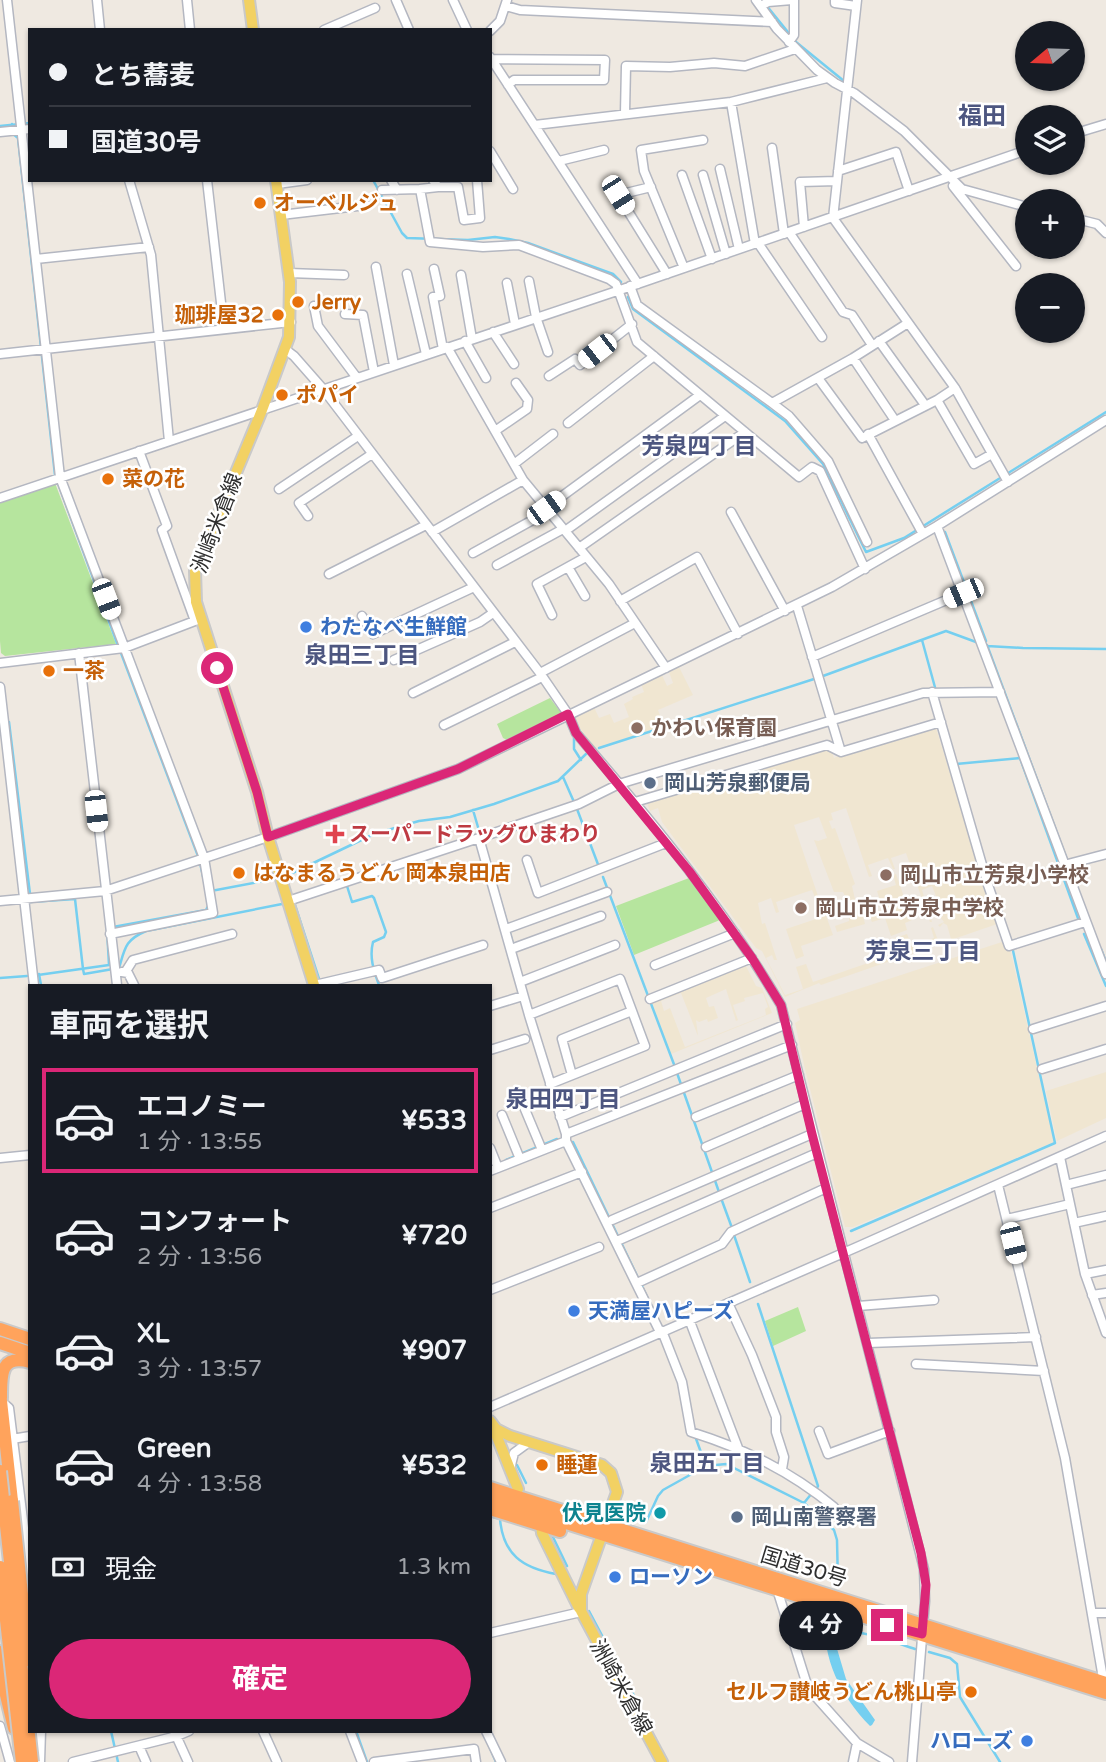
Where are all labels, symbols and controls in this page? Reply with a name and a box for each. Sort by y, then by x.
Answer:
north arrow [1015,21,1085,91]
map controls [1015,21,1085,343]
text: とち蕎麦 [91,60,195,91]
district label: 福田 [958,102,1006,131]
button: layers [1015,105,1085,175]
text: 国道30号 [91,127,202,158]
car [598,172,639,218]
button: + [1015,189,1085,259]
place label: オーベルジュ [274,191,399,216]
marker: オーベルジュ [252,195,268,211]
button: − [1015,273,1085,343]
place label: Jerry [311,290,362,315]
marker: Jerry [290,294,306,310]
place label: 珈琲屋32 [175,303,264,328]
marker: 珈琲屋32 [270,307,286,323]
car [574,330,621,372]
place label: ポパイ [296,383,359,408]
marker: ポパイ [274,387,290,403]
district label: 芳泉四丁目 [642,433,757,461]
place label: 菜の花 [122,467,185,492]
street label: 洲崎米倉線 [187,470,248,577]
marker: 菜の花 [100,471,116,487]
car [523,487,570,529]
car [940,575,987,611]
car [89,576,124,622]
place label: わたなべ生鮮館 [320,615,467,640]
marker: わたなべ生鮮館 [298,619,314,635]
district label: 泉田三丁目 [305,642,420,670]
route start [201,652,233,684]
place label: 一茶 [63,659,105,684]
marker: 一茶 [41,663,57,679]
place label: かわい保育園 [651,716,777,741]
marker: かわい保育園 [629,720,645,736]
place label: 岡山芳泉郵便局 [664,771,811,796]
marker: 岡山芳泉郵便局 [642,775,658,791]
car [84,789,109,833]
place label: スーパードラッグひまわり [349,822,601,847]
marker: スーパードラッグひまわり [327,826,343,842]
place label: はなまるうどん 岡本泉田店 [253,861,510,886]
place label: 岡山市立芳泉小学校 [900,863,1089,888]
marker: はなまるうどん 岡本泉田店 [231,865,247,881]
marker: 岡山市立芳泉小学校 [878,867,894,883]
place label: 岡山市立芳泉中学校 [815,896,1004,921]
marker: 岡山市立芳泉中学校 [793,900,809,916]
district label: 芳泉三丁目 [866,938,981,966]
text: 車両を選択 [49,1007,209,1045]
district label: 泉田四丁目 [506,1086,621,1114]
icon: car [53,1089,116,1152]
text: エコノミー [137,1091,267,1122]
text: ¥533 [401,1105,467,1136]
text: 1 分 · 13:55 [137,1128,262,1156]
icon: car [53,1204,116,1267]
text: コンフォート [137,1206,292,1237]
text: ¥720 [401,1220,467,1251]
car [998,1220,1029,1266]
text: 2 分 · 13:56 [137,1243,262,1271]
place label: 天満屋ハピーズ [588,1299,734,1324]
marker: 天満屋ハピーズ [566,1303,582,1319]
text: XL [137,1318,169,1349]
icon: car [53,1319,116,1382]
text: ¥907 [401,1335,467,1366]
text: 3 分 · 13:57 [137,1355,262,1383]
text: Green [137,1433,212,1464]
icon: car [53,1434,116,1497]
text: ¥532 [401,1450,467,1481]
district label: 泉田五丁目 [650,1450,765,1478]
place label: 睡蓮 [556,1453,598,1478]
marker: 睡蓮 [534,1457,550,1473]
text: 4 分 · 13:58 [137,1470,262,1498]
place label: 伏見医院 [562,1501,646,1526]
marker: 伏見医院 [652,1505,668,1521]
place label: 岡山南警察署 [751,1505,877,1530]
marker: 岡山南警察署 [729,1509,745,1525]
street label: 国道30号 [757,1542,850,1592]
icon: cash [49,1548,87,1586]
text: 1.3 km [397,1553,471,1581]
text: 現金 [105,1554,157,1585]
place label: ローソン [629,1565,713,1590]
marker: ローソン [607,1569,623,1585]
callout: 4 分 [778,1600,862,1650]
route end [871,1609,903,1641]
text: 4 分 [799,1611,843,1639]
street label: 洲崎米倉線 [584,1635,657,1739]
button: 確定 [49,1639,471,1719]
place label: セルフ讃岐うどん桃山亭 [726,1680,957,1705]
marker: セルフ讃岐うどん桃山亭 [963,1684,979,1700]
place label: ハローズ [930,1729,1013,1754]
marker: ハローズ [1019,1733,1035,1749]

